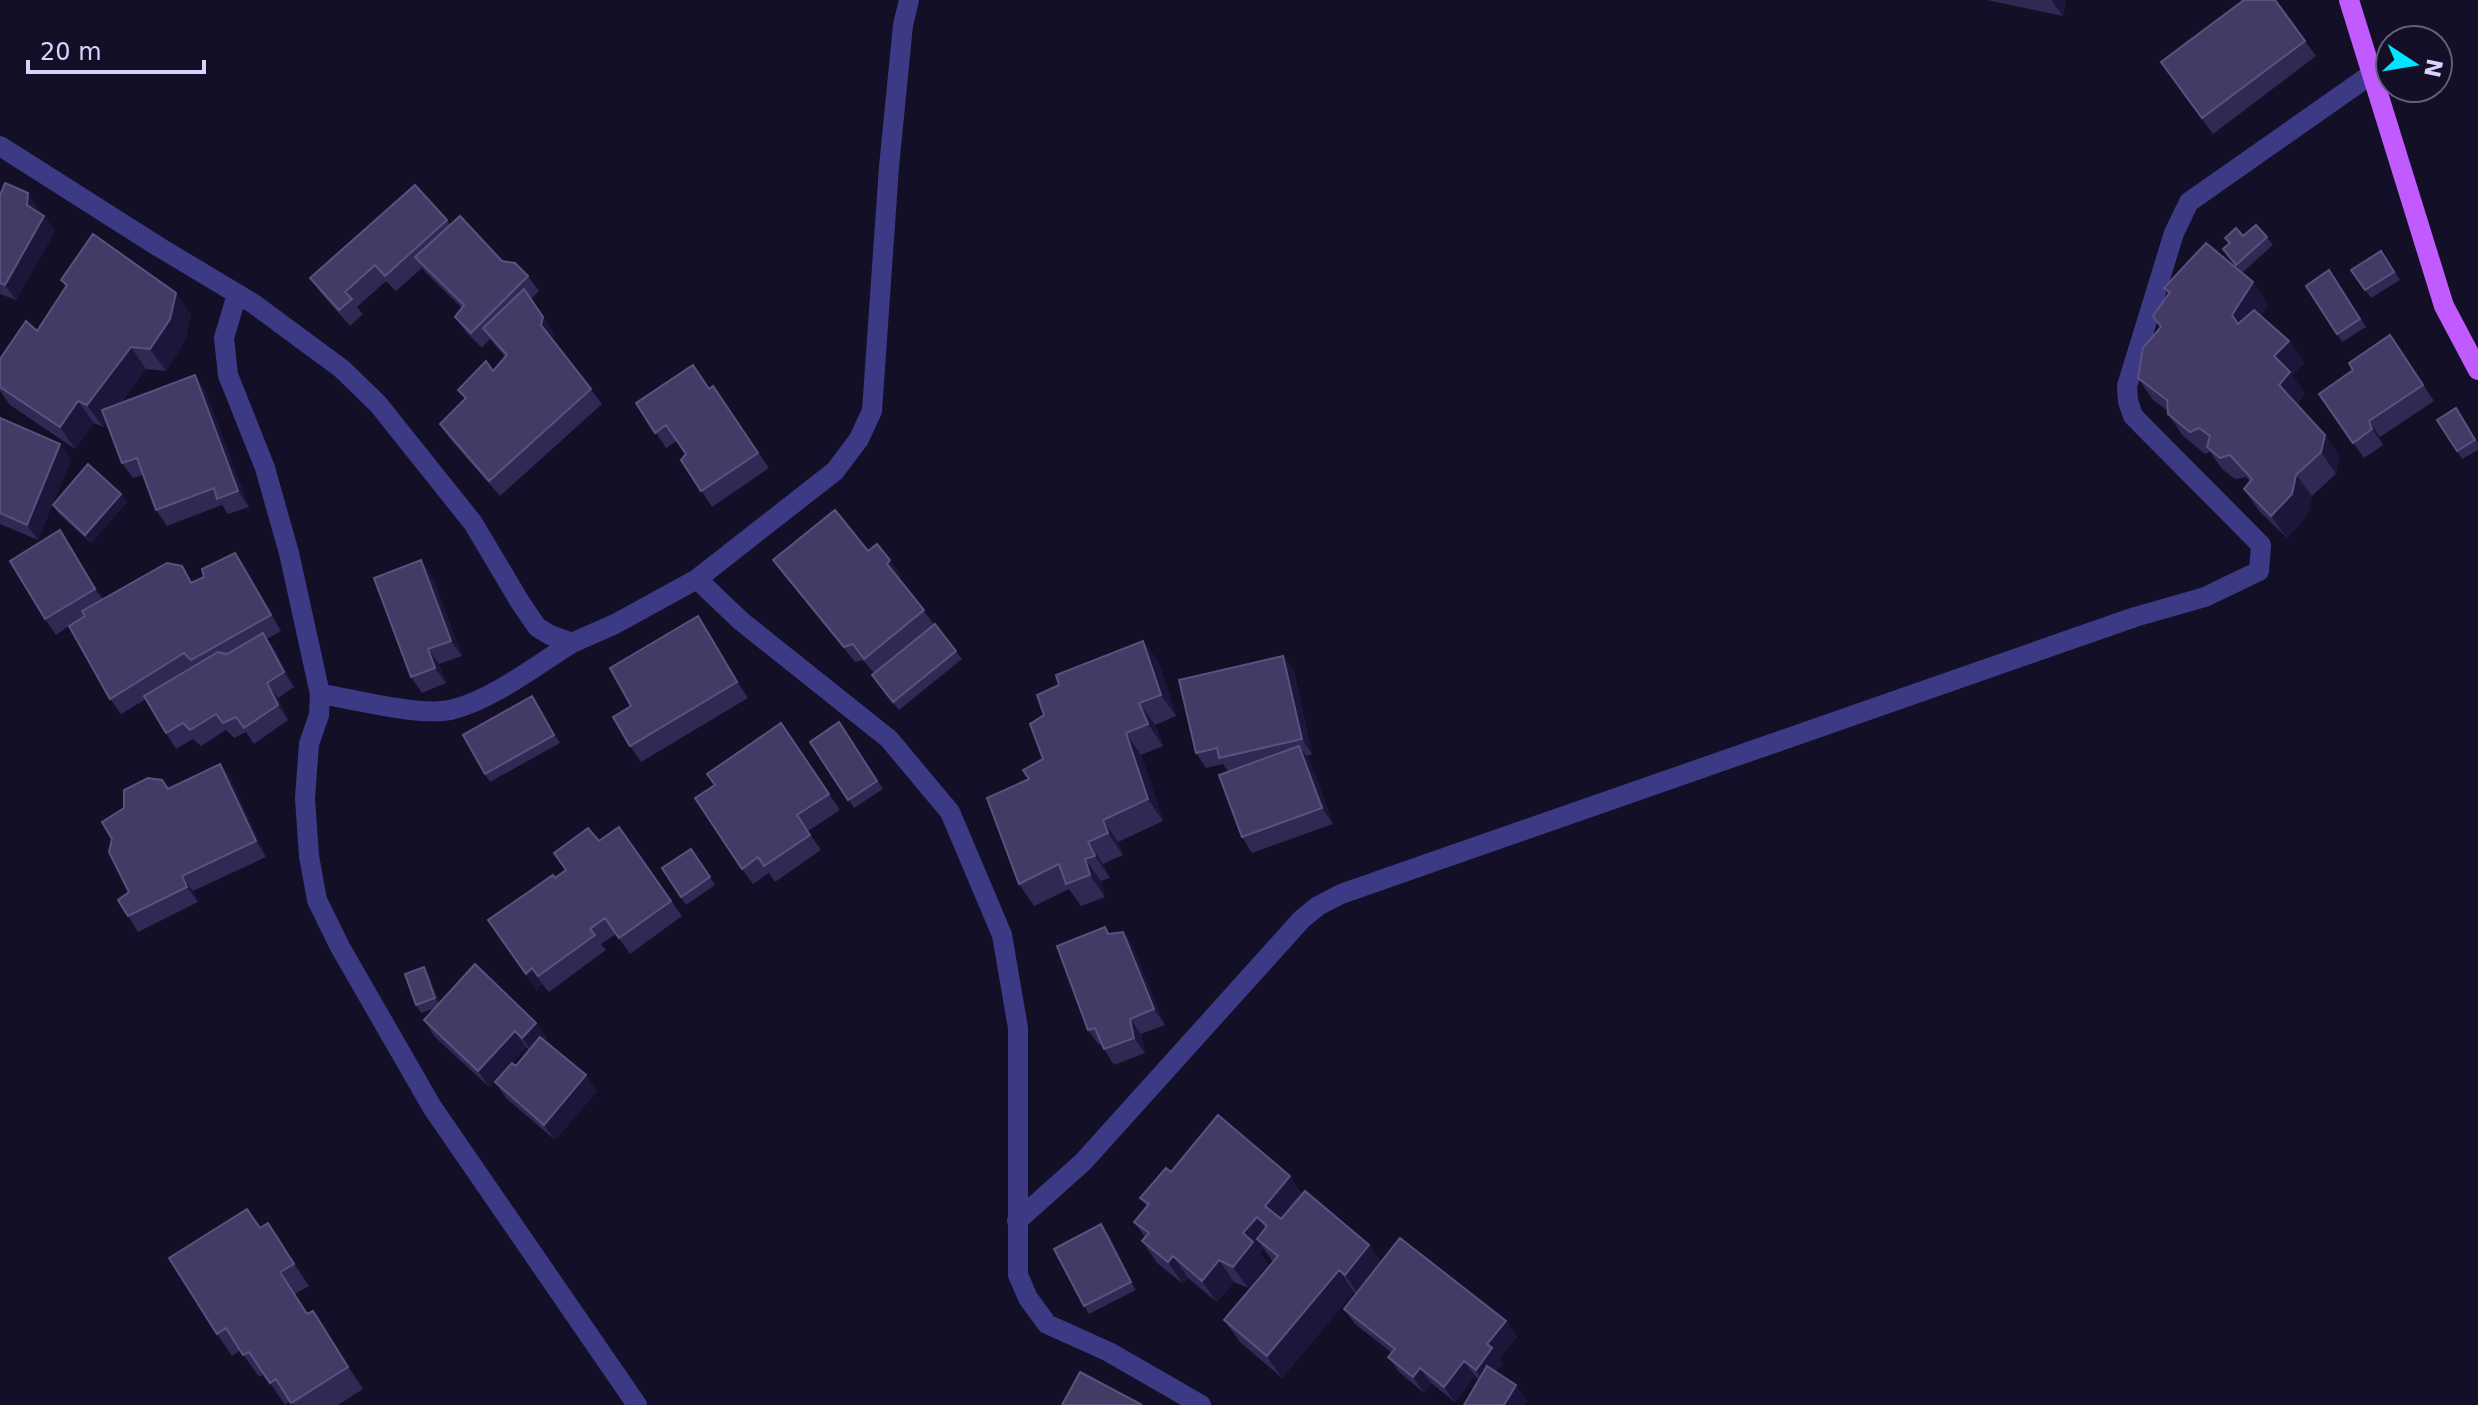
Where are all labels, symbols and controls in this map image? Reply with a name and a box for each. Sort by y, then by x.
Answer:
scale bar [28,24,204,74]
north arrow [2374,24,2454,104]
text: 20 m [40,38,102,66]
text: N [2419,56,2447,80]

